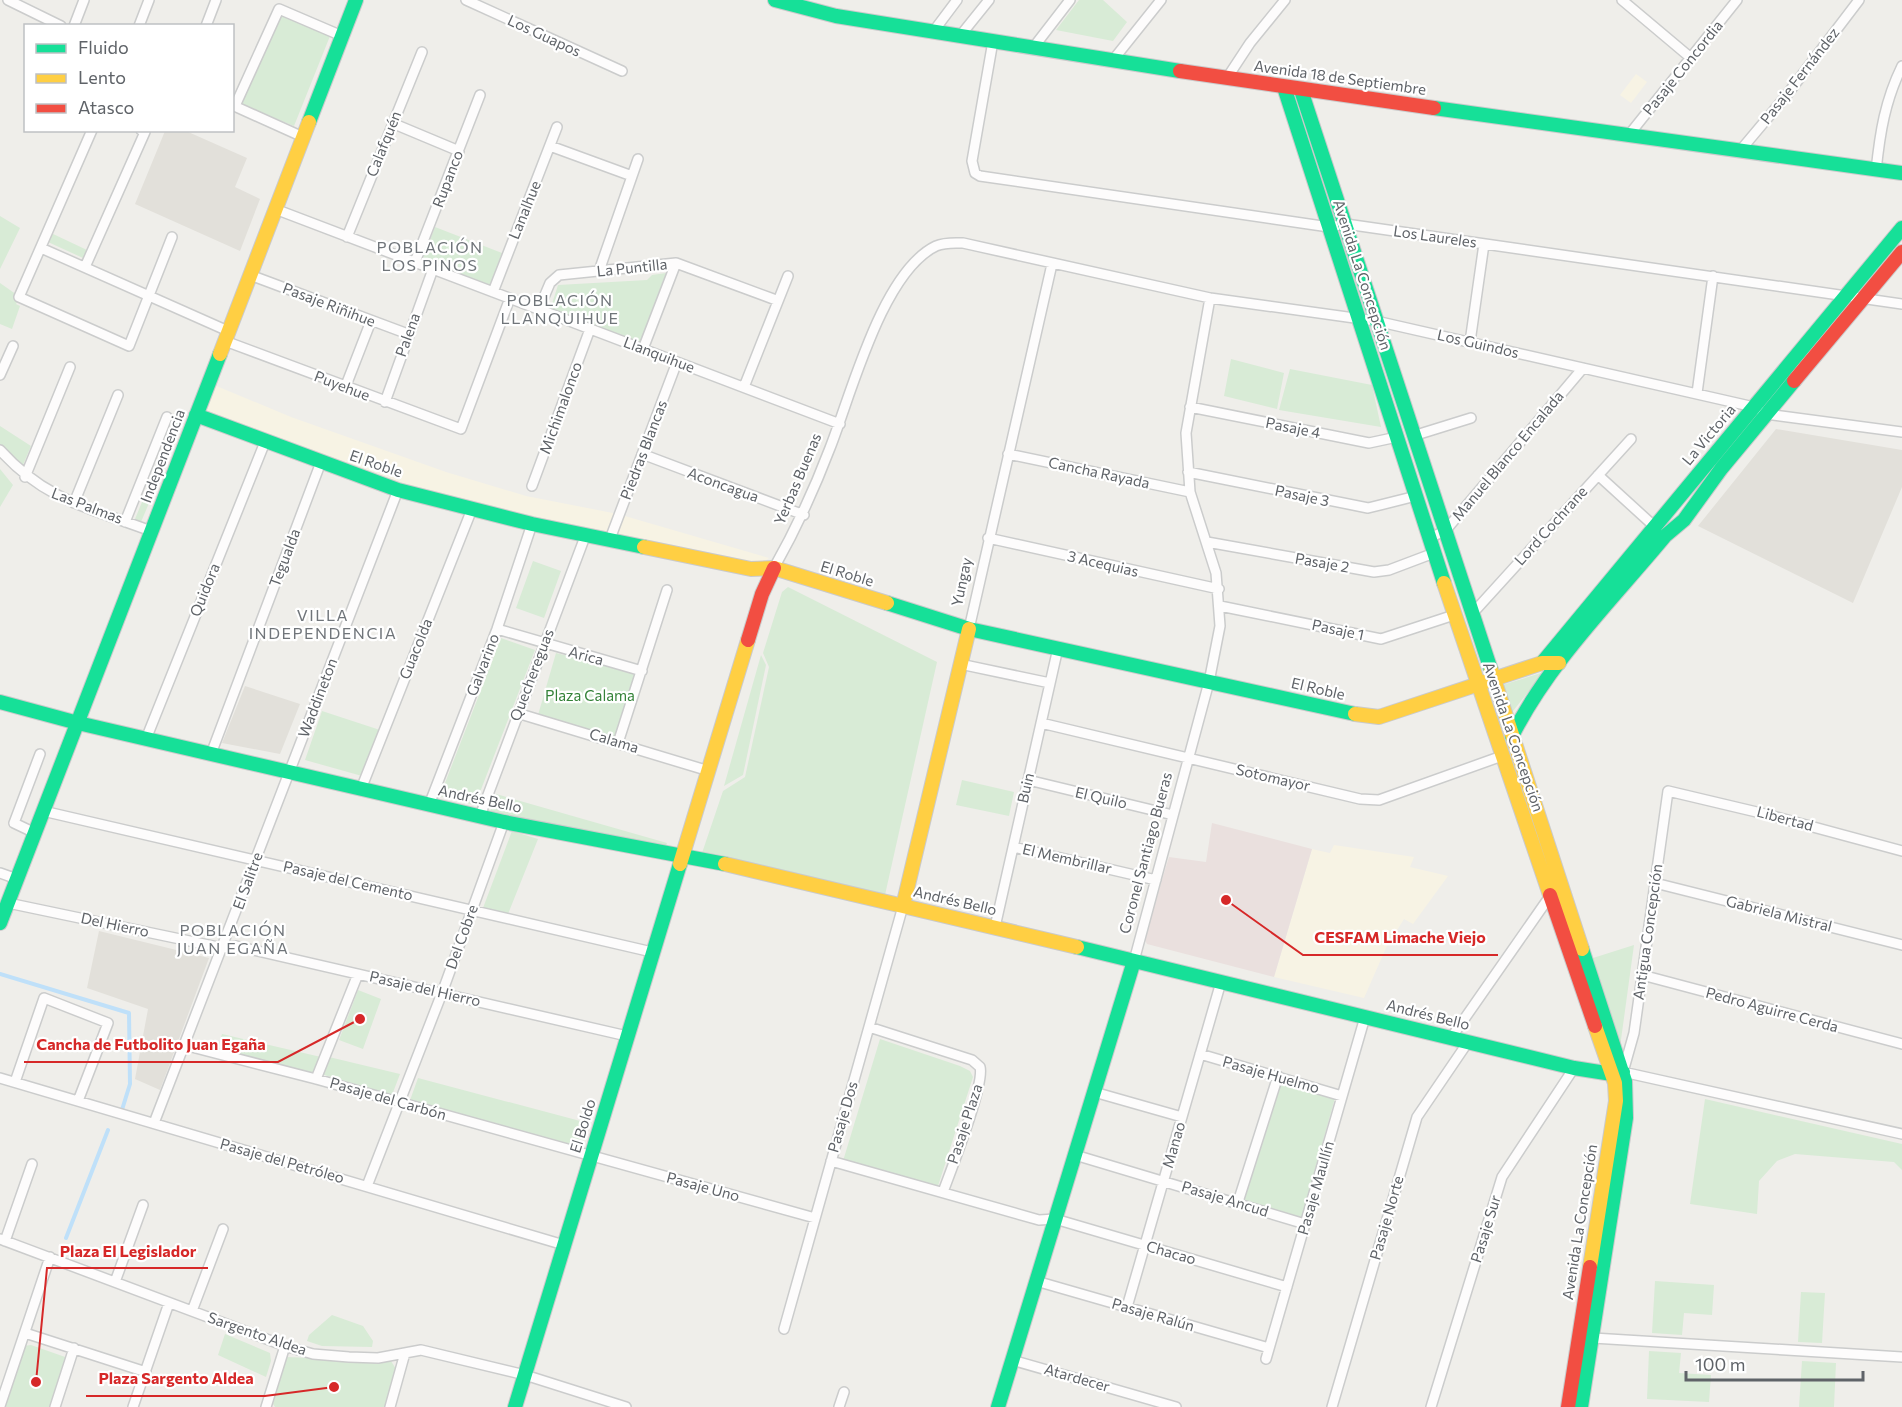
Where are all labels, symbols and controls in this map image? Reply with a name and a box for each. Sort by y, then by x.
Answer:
street label: Los Guapos [505,10,584,60]
street label: Pasaje Concordia [1638,16,1726,118]
street label: Pasaje Fernández [1756,23,1843,127]
legend [24,24,234,132]
text: Fluido [78,36,129,58]
street label: Avenida 18 de Septiembre [1253,56,1428,98]
text: Lento [78,66,126,88]
text: Atasco [78,96,134,118]
street label: Calafquén [362,108,404,179]
street label: Rupanco [428,147,466,210]
street label: Lanalhue [504,178,544,242]
street label: Avenida La Concepción [1330,197,1396,352]
street label: Los Laureles [1392,221,1478,251]
district label: POBLACIÓN LOS PINOS [376,237,484,274]
street label: La Puntilla [596,254,668,280]
street label: Pasaje Riñihue [280,278,378,330]
district label: POBLACIÓN LLANQUIHUE [501,290,619,327]
street label: Palena [391,310,423,359]
street label: Los Guindos [1436,325,1521,361]
street label: Llanquihue [621,332,698,376]
street label: Michimalonco [535,359,585,456]
street label: Puyehue [312,366,373,404]
street label: Manuel Blanco Encalada [1448,387,1567,524]
street label: Piedras Blancas [616,397,670,502]
street label: La Victoria [1678,400,1739,468]
street label: Independencia [136,406,188,505]
street label: Pasaje 4 [1264,413,1322,441]
street label: Yerbas Buenas [770,430,825,527]
street label: El Roble [348,446,405,480]
street label: Cancha Rayada [1047,453,1151,492]
street label: Aconcagua [685,463,761,505]
street label: Pasaje 3 [1273,480,1331,510]
street label: Lord Cochrane [1510,482,1591,569]
street label: Las Palmas [49,483,126,527]
street label: Tegualda [265,526,303,589]
street label: 3 Acequias [1066,546,1141,580]
street label: Pasaje 2 [1294,548,1351,576]
street label: El Roble [819,556,876,590]
street label: Yungay [947,556,975,608]
street label: Quidora [185,560,223,619]
district label: VILLA INDEPENDENCIA [249,605,397,642]
street label: Pasaje 1 [1310,615,1366,643]
street label: Guacolda [395,616,435,682]
street label: Quechereguas [505,626,557,723]
street label: Galvarino [462,631,502,698]
street label: Arica [567,642,606,668]
street label: Waddineton [294,655,340,740]
street label: Avenida La Concepción [1480,659,1548,814]
street label: El Roble [1290,673,1347,703]
park label: Plaza Calama [545,686,635,704]
street label: Calama [587,724,641,756]
street label: Sotomayor [1234,760,1312,794]
street label: Coronel Santiago Bueras [1115,770,1175,935]
street label: Buin [1013,771,1037,805]
street label: Andrés Bello [437,780,524,816]
street label: El Quilo [1073,782,1129,812]
street label: Libertad [1755,802,1816,834]
street label: El Membrillar [1021,839,1114,877]
street label: El Salitre [228,849,266,912]
street label: Pasaje del Cemento [282,856,415,904]
street label: Antigua Concepción [1629,863,1665,1001]
street label: Andrés Bello [912,882,999,918]
street label: Gabriela Mistral [1724,891,1834,935]
street label: Del Cobre [441,902,481,971]
street label: Del Hierro [79,908,151,940]
district label: POBLACIÓN JUAN EGAÑA [177,920,289,957]
callout: CESFAM Limache Viejo [1303,921,1498,955]
text: CESFAM Limache Viejo [1314,927,1486,946]
street label: Pasaje del Hierro [368,966,483,1010]
street label: Pedro Aguirre Cerda [1704,983,1841,1035]
street label: Andrés Bello [1385,995,1472,1033]
callout: Cancha de Futbolito Juan Egaña [24,1028,278,1062]
text: Cancha de Futbolito Juan Egaña [36,1034,266,1053]
street label: Pasaje Huelmo [1221,1052,1322,1096]
street label: Pasaje del Carbón [328,1073,449,1123]
street label: Pasaje Dos [823,1079,861,1154]
street label: Pasaje Plaza [943,1081,985,1166]
street label: El Boldo [565,1096,599,1155]
street label: Manao [1158,1119,1188,1170]
street label: Pasaje del Petróleo [218,1134,346,1186]
street label: Pasaje Maullín [1293,1139,1337,1237]
street label: Avenida La Concepción [1558,1143,1600,1301]
street label: Pasaje Uno [665,1168,742,1204]
street label: Pasaje Norte [1365,1173,1407,1262]
street label: Pasaje Ancud [1180,1176,1271,1220]
street label: Pasaje Sur [1466,1193,1504,1265]
callout: Plaza El Legislador [47,1234,208,1268]
street label: Chacao [1144,1236,1198,1268]
text: Plaza El Legislador [60,1241,197,1260]
street label: Pasaje Ralún [1110,1294,1197,1334]
street label: Sargento Aldea [205,1308,309,1358]
scale bar [1686,1344,1863,1382]
text: 100 m [1695,1353,1745,1375]
street label: Atardecer [1042,1359,1112,1395]
callout: Plaza Sargento Aldea [86,1362,265,1396]
text: Plaza Sargento Aldea [98,1368,254,1387]

